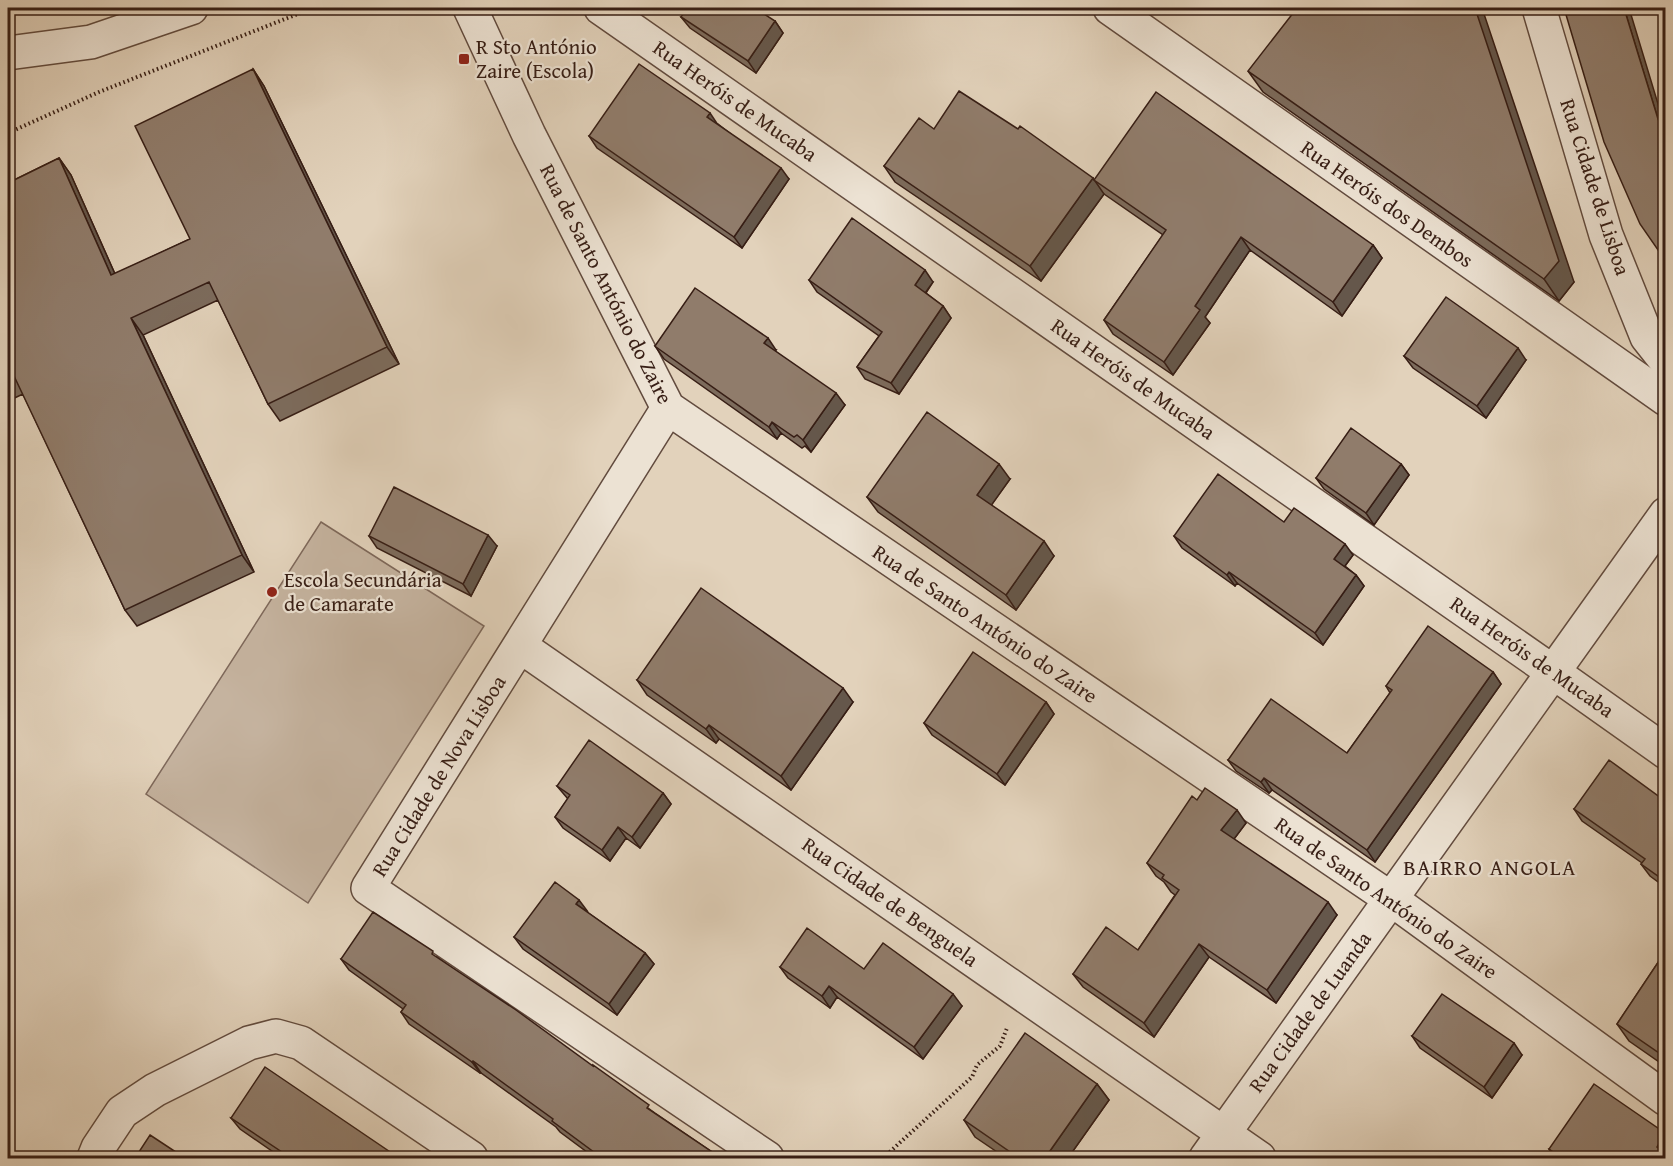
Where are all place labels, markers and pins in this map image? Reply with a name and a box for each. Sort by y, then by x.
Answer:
place label: R Sto António Zaire (Escola) [476,31,597,86]
marker: R Sto António Zaire (Escola) [457,52,471,66]
place label: Escola Secundária de Camarate [284,564,442,619]
marker: Escola Secundária de Camarate [265,585,279,599]

